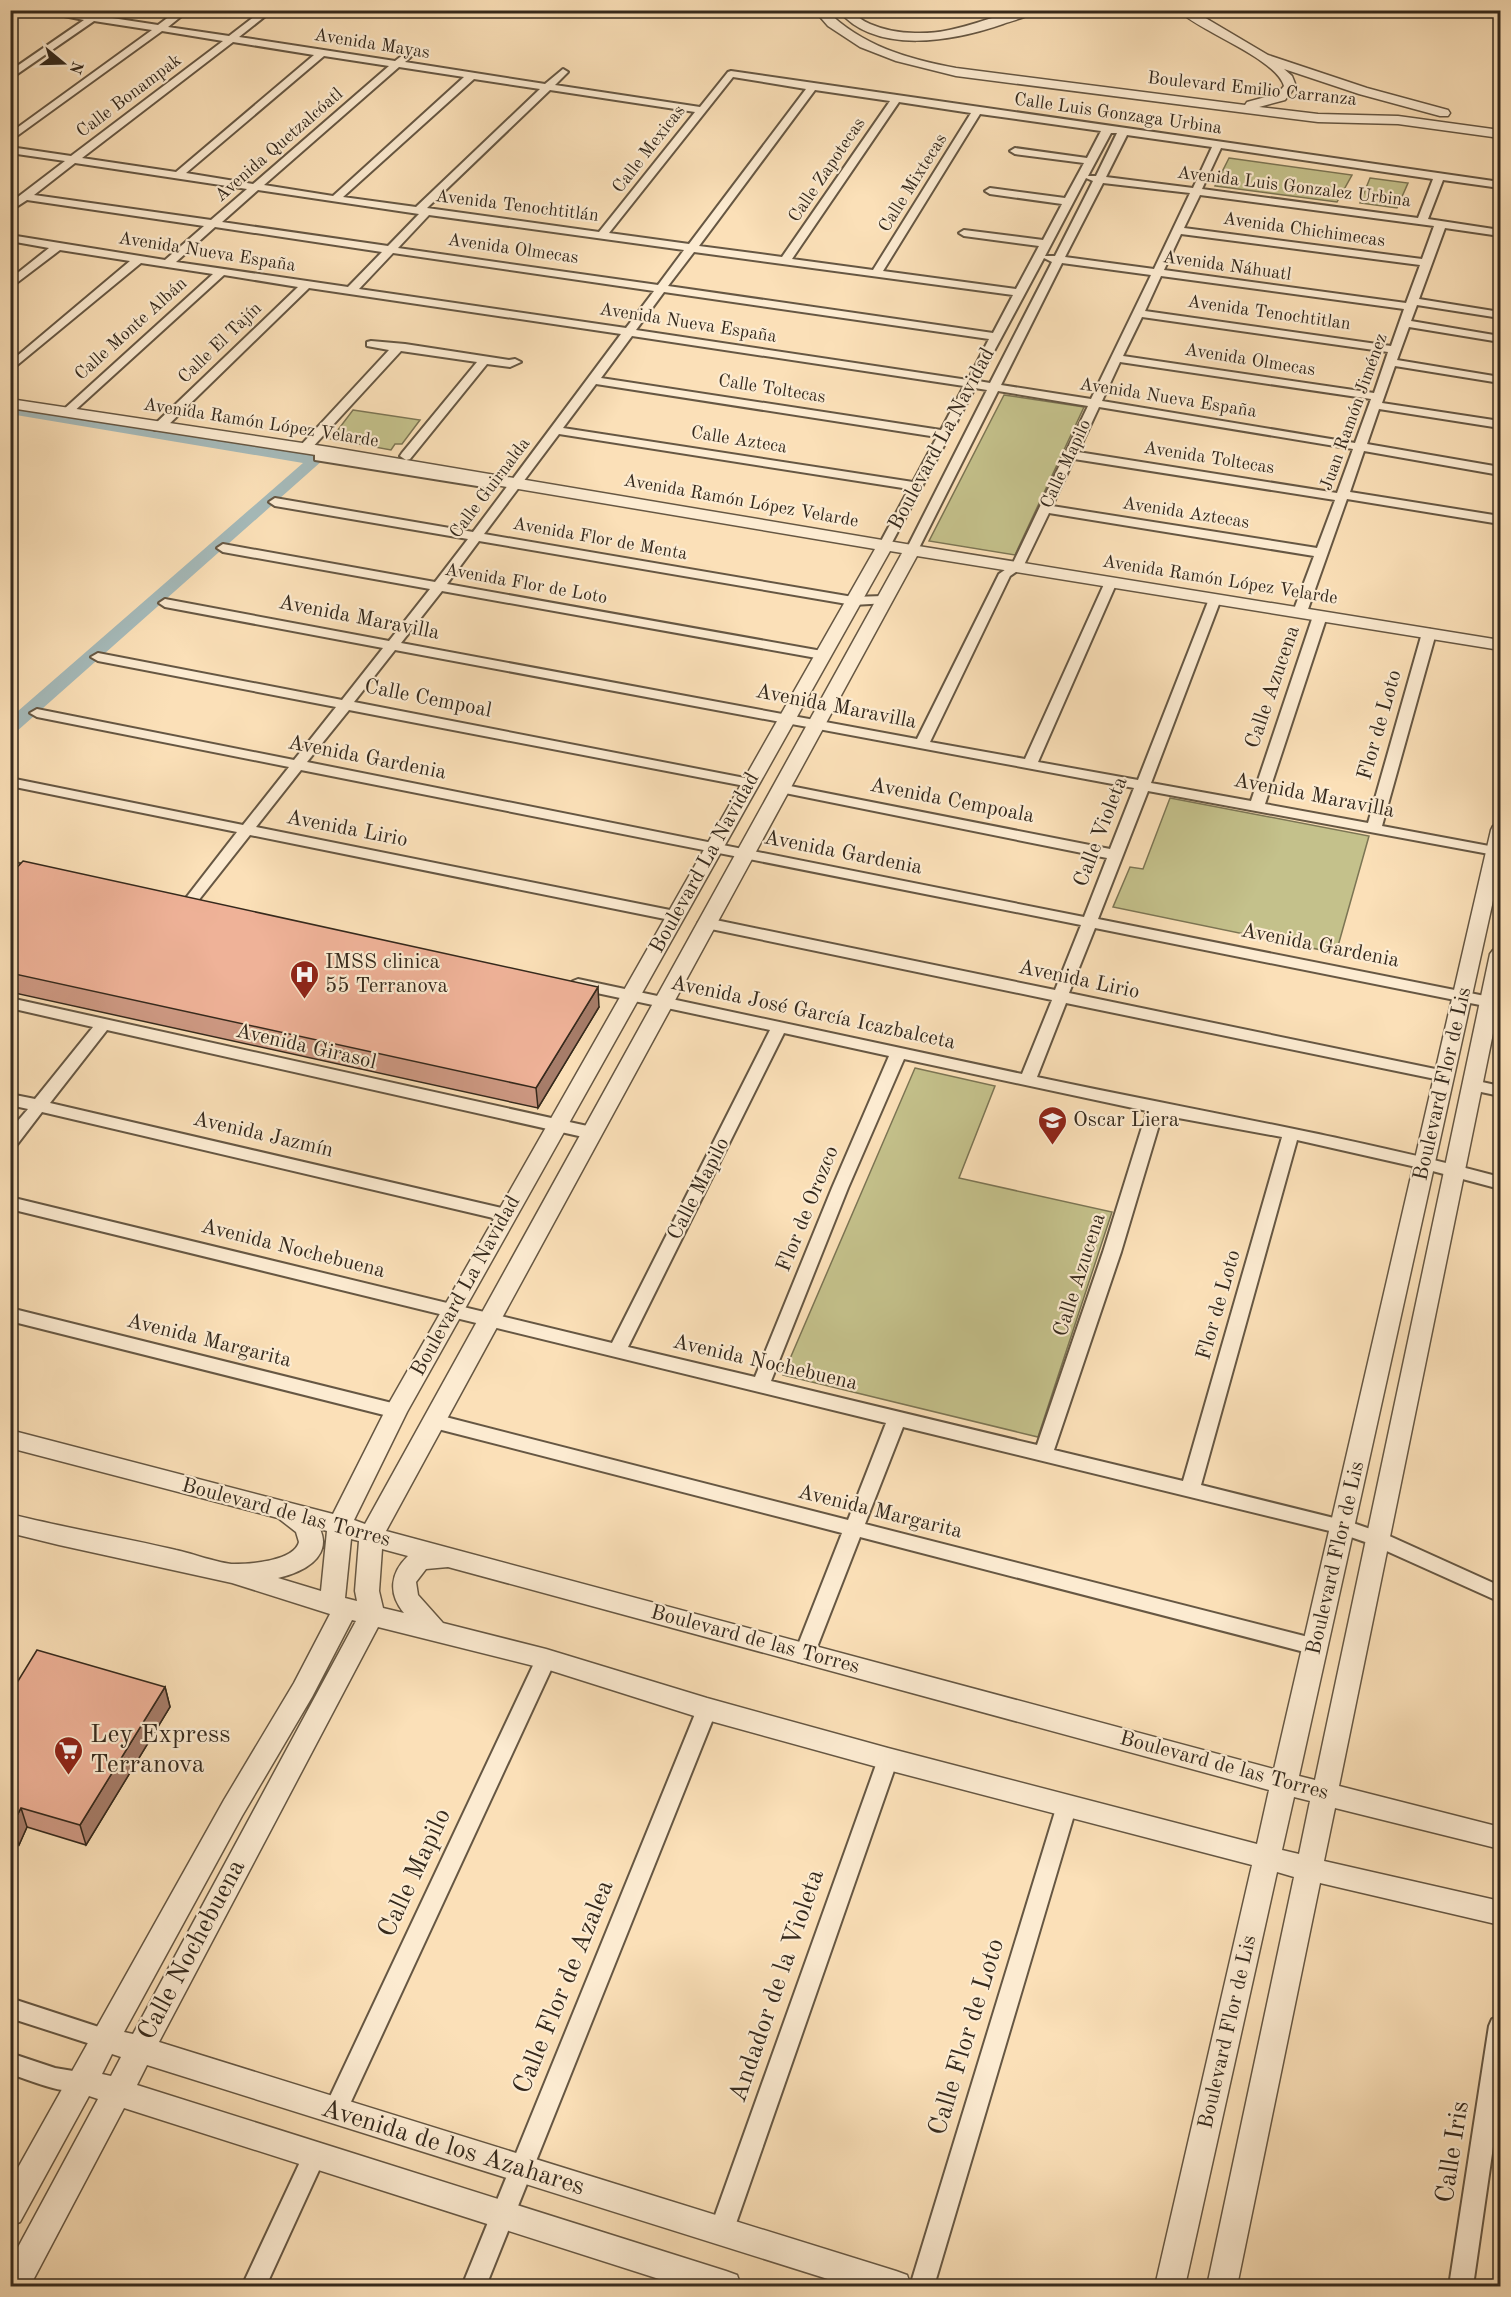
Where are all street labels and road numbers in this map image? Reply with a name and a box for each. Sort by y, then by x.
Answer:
street label: Avenida Mayas [313,26,431,62]
street label: Calle Bonampak [73,51,185,141]
street label: Boulevard Emilio Carranza [1147,69,1358,109]
street label: Avenida Quetzalcóatl [212,85,346,205]
street label: Calle Luis Gonzaga Urbina [1013,91,1223,138]
street label: Calle Mexicas [609,102,689,196]
street label: Calle Zapotecas [785,114,869,226]
street label: Calle Mixtecas [876,130,951,235]
street label: Avenida Luis Gonzalez Urbina [1176,164,1412,210]
street label: Avenida Tenochtitlán [434,187,600,225]
street label: Avenida Chichimecas [1222,210,1387,250]
street label: Avenida Nueva España [117,229,297,275]
street label: Avenida Olmecas [446,231,580,267]
street label: Avenida Náhuatl [1162,248,1293,284]
street label: Calle Monte Albán [72,274,191,384]
street label: Avenida Tenochtitlan [1186,293,1352,333]
street label: Calle El Tajín [175,299,265,387]
street label: Avenida Nueva España [598,300,778,346]
street label: Juan Ramón Jiménez [1317,331,1391,493]
street label: Avenida Olmecas [1183,341,1317,379]
street label: Boulevard La Navidad [885,344,999,534]
street label: Calle Toltecas [717,372,827,406]
street label: Avenida Nueva España [1078,375,1258,421]
street label: Avenida Ramón López Velarde [142,395,380,451]
street label: Calle Mapilo [1038,417,1094,511]
street label: Calle Azteca [690,424,788,456]
street label: Calle Guirnalda [447,434,534,542]
street label: Avenida Toltecas [1142,439,1276,477]
street label: Avenida Ramón López Velarde [622,471,860,531]
street label: Avenida Aztecas [1121,494,1251,532]
street label: Avenida Flor de Menta [511,515,689,563]
street label: Avenida Ramón López Velarde [1101,552,1339,608]
street label: Avenida Flor de Loto [443,561,609,607]
street label: Avenida Maravilla [277,592,441,644]
street label: Calle Azucena [1242,623,1304,751]
street label: Flor de Loto [1354,668,1406,782]
street label: Calle Cempoal [363,676,494,722]
street label: Avenida Maravilla [754,681,918,733]
street label: Avenida Gardenia [286,732,448,784]
street label: Boulevard La Navidad [647,769,763,957]
street label: Avenida Maravilla [1232,770,1396,822]
street label: Calle Violeta [1070,774,1132,890]
street label: Avenida Cempoala [868,775,1036,827]
street label: Avenida Lirio [285,807,409,851]
street label: Avenida Gardenia [762,827,924,879]
street label: Avenida Gardenia [1239,920,1401,972]
street label: Avenida Lirio [1017,957,1141,1003]
street label: Avenida José García Icazbalceta [669,973,957,1053]
street label: Boulevard Flor de Lis [1411,985,1475,1183]
street label: Avenida Girasol [234,1021,379,1073]
street label: Avenida Jazmín [191,1109,335,1161]
street label: Calle Mapilo [664,1134,734,1244]
street label: Flor de Orozco [773,1143,843,1275]
street label: Boulevard La Navidad [408,1192,524,1380]
street label: Calle Azucena [1050,1211,1110,1339]
street label: Avenida Nochebuena [199,1216,387,1282]
street label: Flor de Loto [1193,1248,1245,1362]
street label: Avenida Margarita [124,1310,294,1372]
street label: Avenida Nochebuena [671,1332,859,1394]
street label: Boulevard Flor de Lis [1304,1459,1368,1657]
street label: Boulevard de las Torres [179,1475,393,1551]
street label: Avenida Margarita [795,1481,965,1543]
street label: Boulevard de las Torres [648,1602,862,1678]
street label: Boulevard de las Torres [1117,1728,1331,1804]
street label: Calle Mapilo [374,1805,456,1941]
street label: Calle Nochebuena [134,1855,250,2044]
street label: Andador de la Violeta [725,1866,829,2106]
street label: Calle Flor de Azalea [509,1876,619,2097]
street label: Boulevard Flor de Lis [1196,1933,1260,2131]
street label: Calle Flor de Loto [925,1936,1009,2138]
street label: Avenida de los Azahares [318,2096,588,2200]
street label: Calle Iris [1432,2099,1474,2205]

